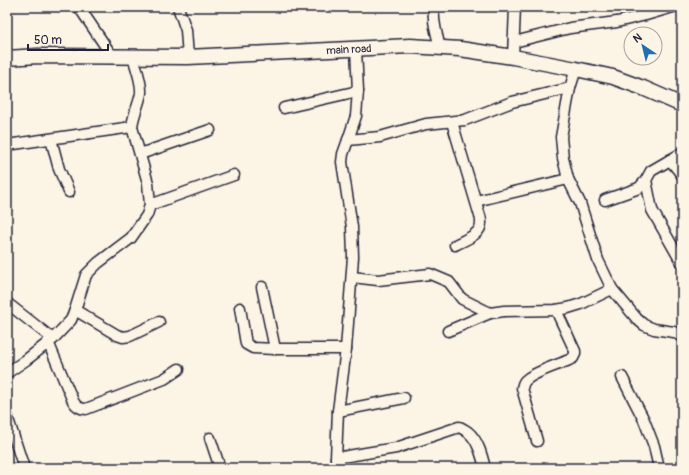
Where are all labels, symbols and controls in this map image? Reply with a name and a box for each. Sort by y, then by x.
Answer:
scale bar [28,26,108,52]
north arrow [623,26,663,66]
text: N [631,30,645,46]
text: 50 m [34,33,62,48]
street label: main road [326,42,372,57]

